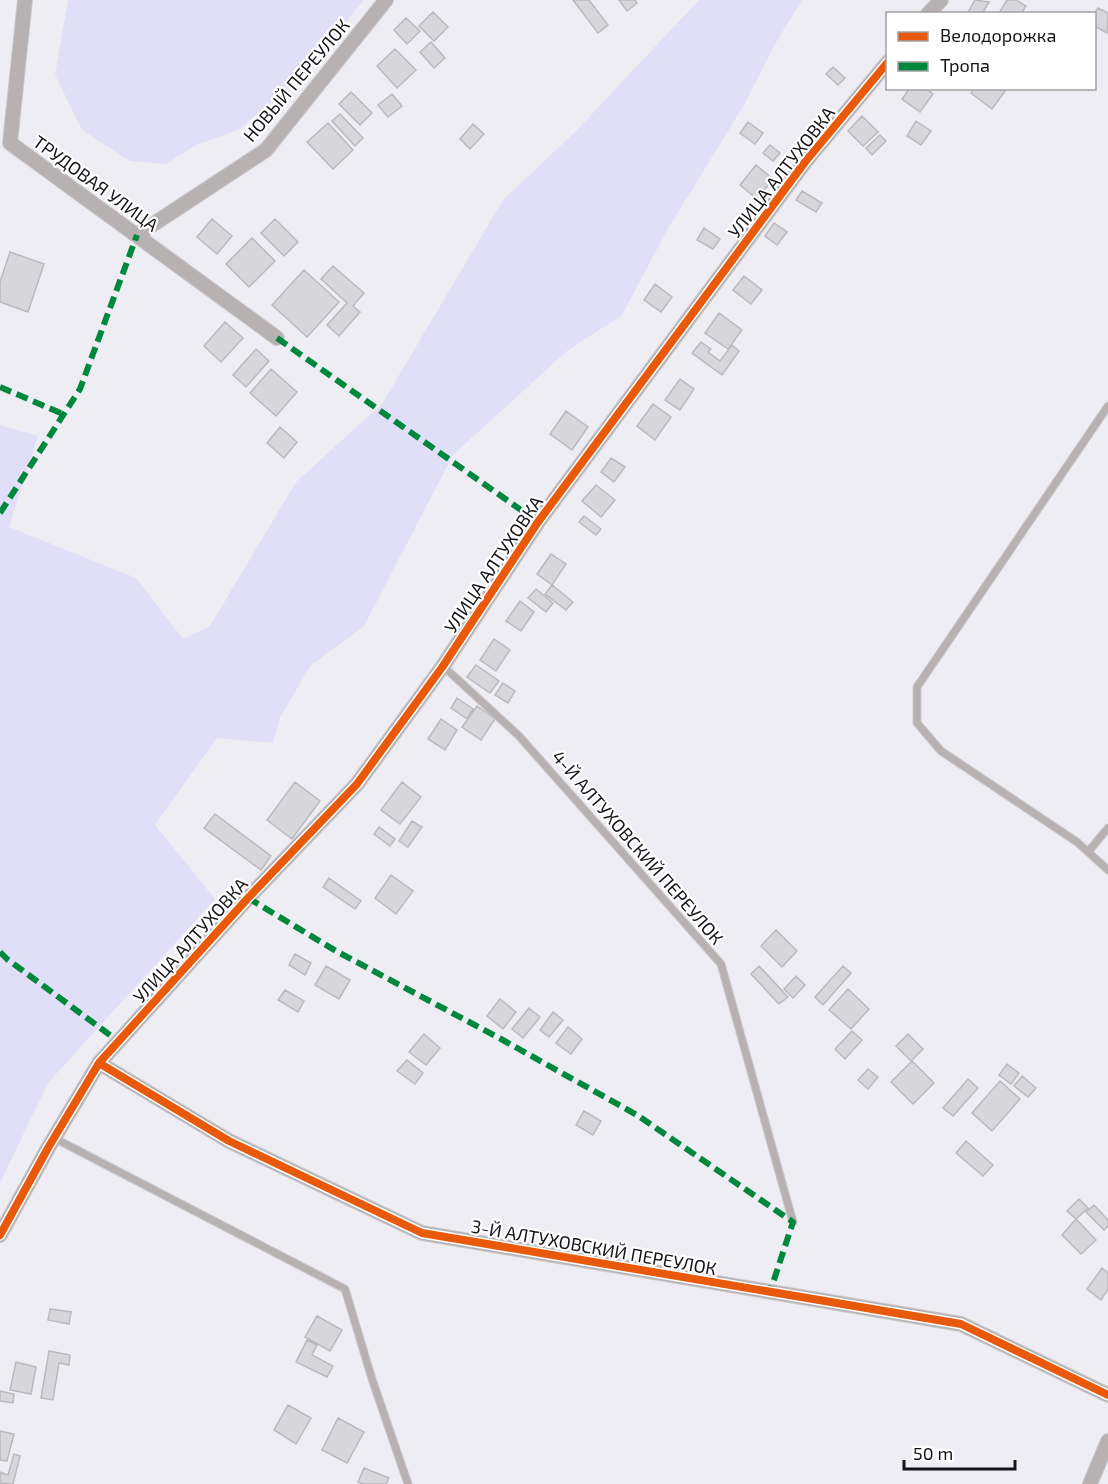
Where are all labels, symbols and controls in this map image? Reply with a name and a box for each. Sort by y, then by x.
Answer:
legend [886,12,1096,90]
street label: НОВЫЙ ПЕРЕУЛОК [238,14,354,146]
text: Велодорожка [940,24,1056,46]
text: Тропа [940,54,990,76]
street label: УЛИЦА АЛТУХОВКА [723,101,840,242]
street label: ТРУДОВАЯ УЛИЦА [29,130,163,236]
street label: УЛИЦА АЛТУХОВКА [439,491,547,637]
street label: 4-Й АЛТУХОВСКИЙ ПЕРЕУЛОК [548,746,728,949]
street label: УЛИЦА АЛТУХОВКА [128,872,252,1007]
street label: 3-Й АЛТУХОВСКИЙ ПЕРЕУЛОК [470,1215,719,1279]
scale bar [904,1433,1015,1471]
text: 50 m [913,1442,953,1464]

